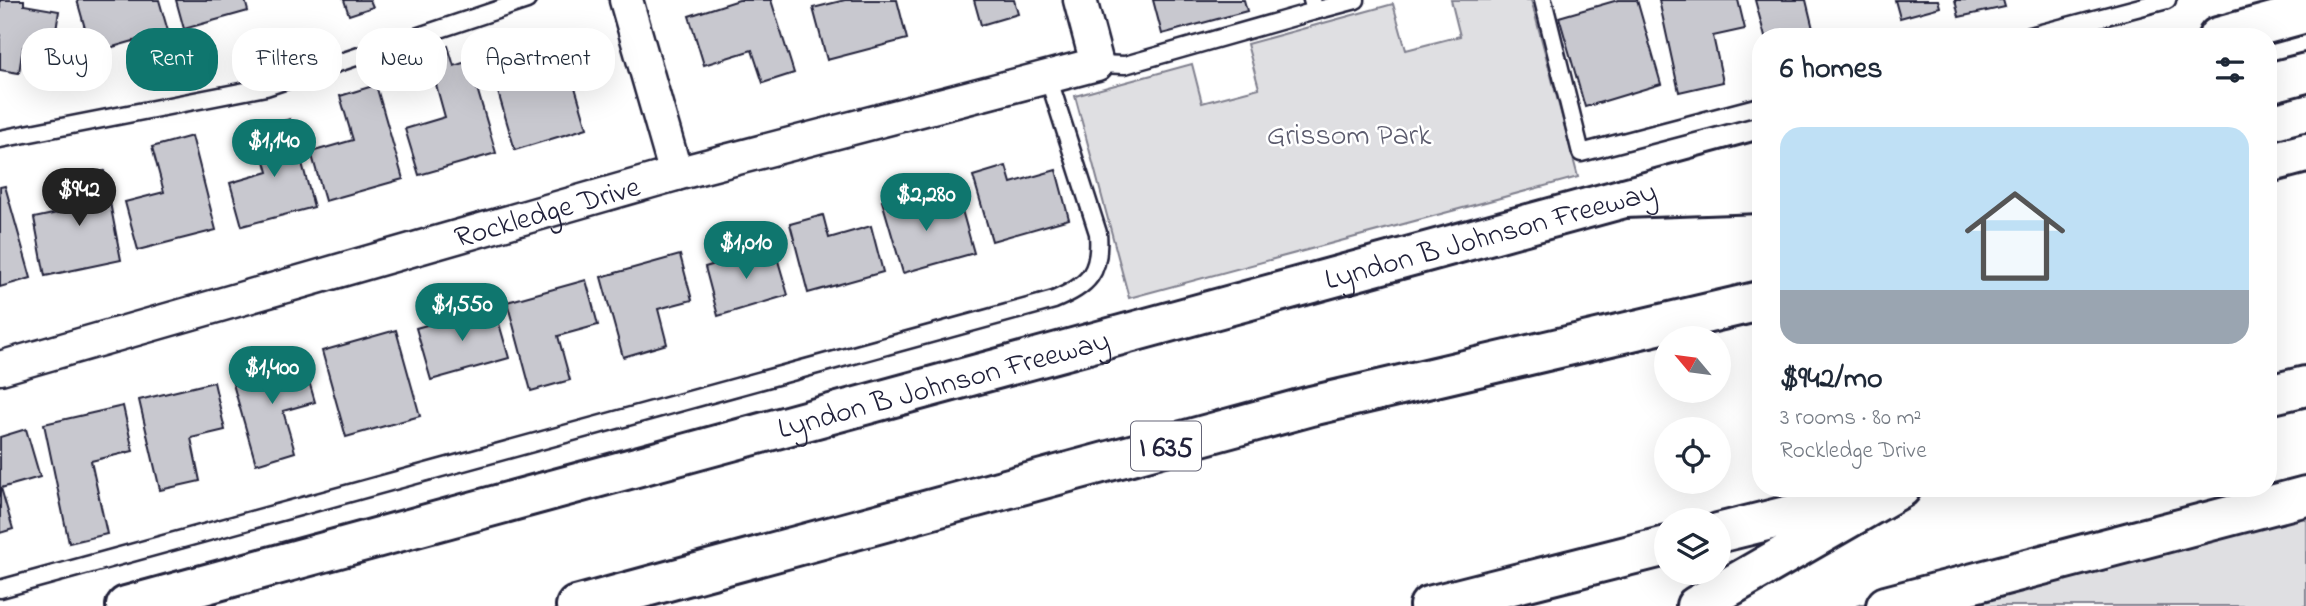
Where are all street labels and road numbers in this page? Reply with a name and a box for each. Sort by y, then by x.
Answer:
street label: Rockledge Drive [450,166,646,261]
street label: Lyndon B Johnson Freeway [1320,171,1662,304]
street label: Lyndon B Johnson Freeway [773,320,1115,453]
road number: I 635 [1131,422,1201,471]

